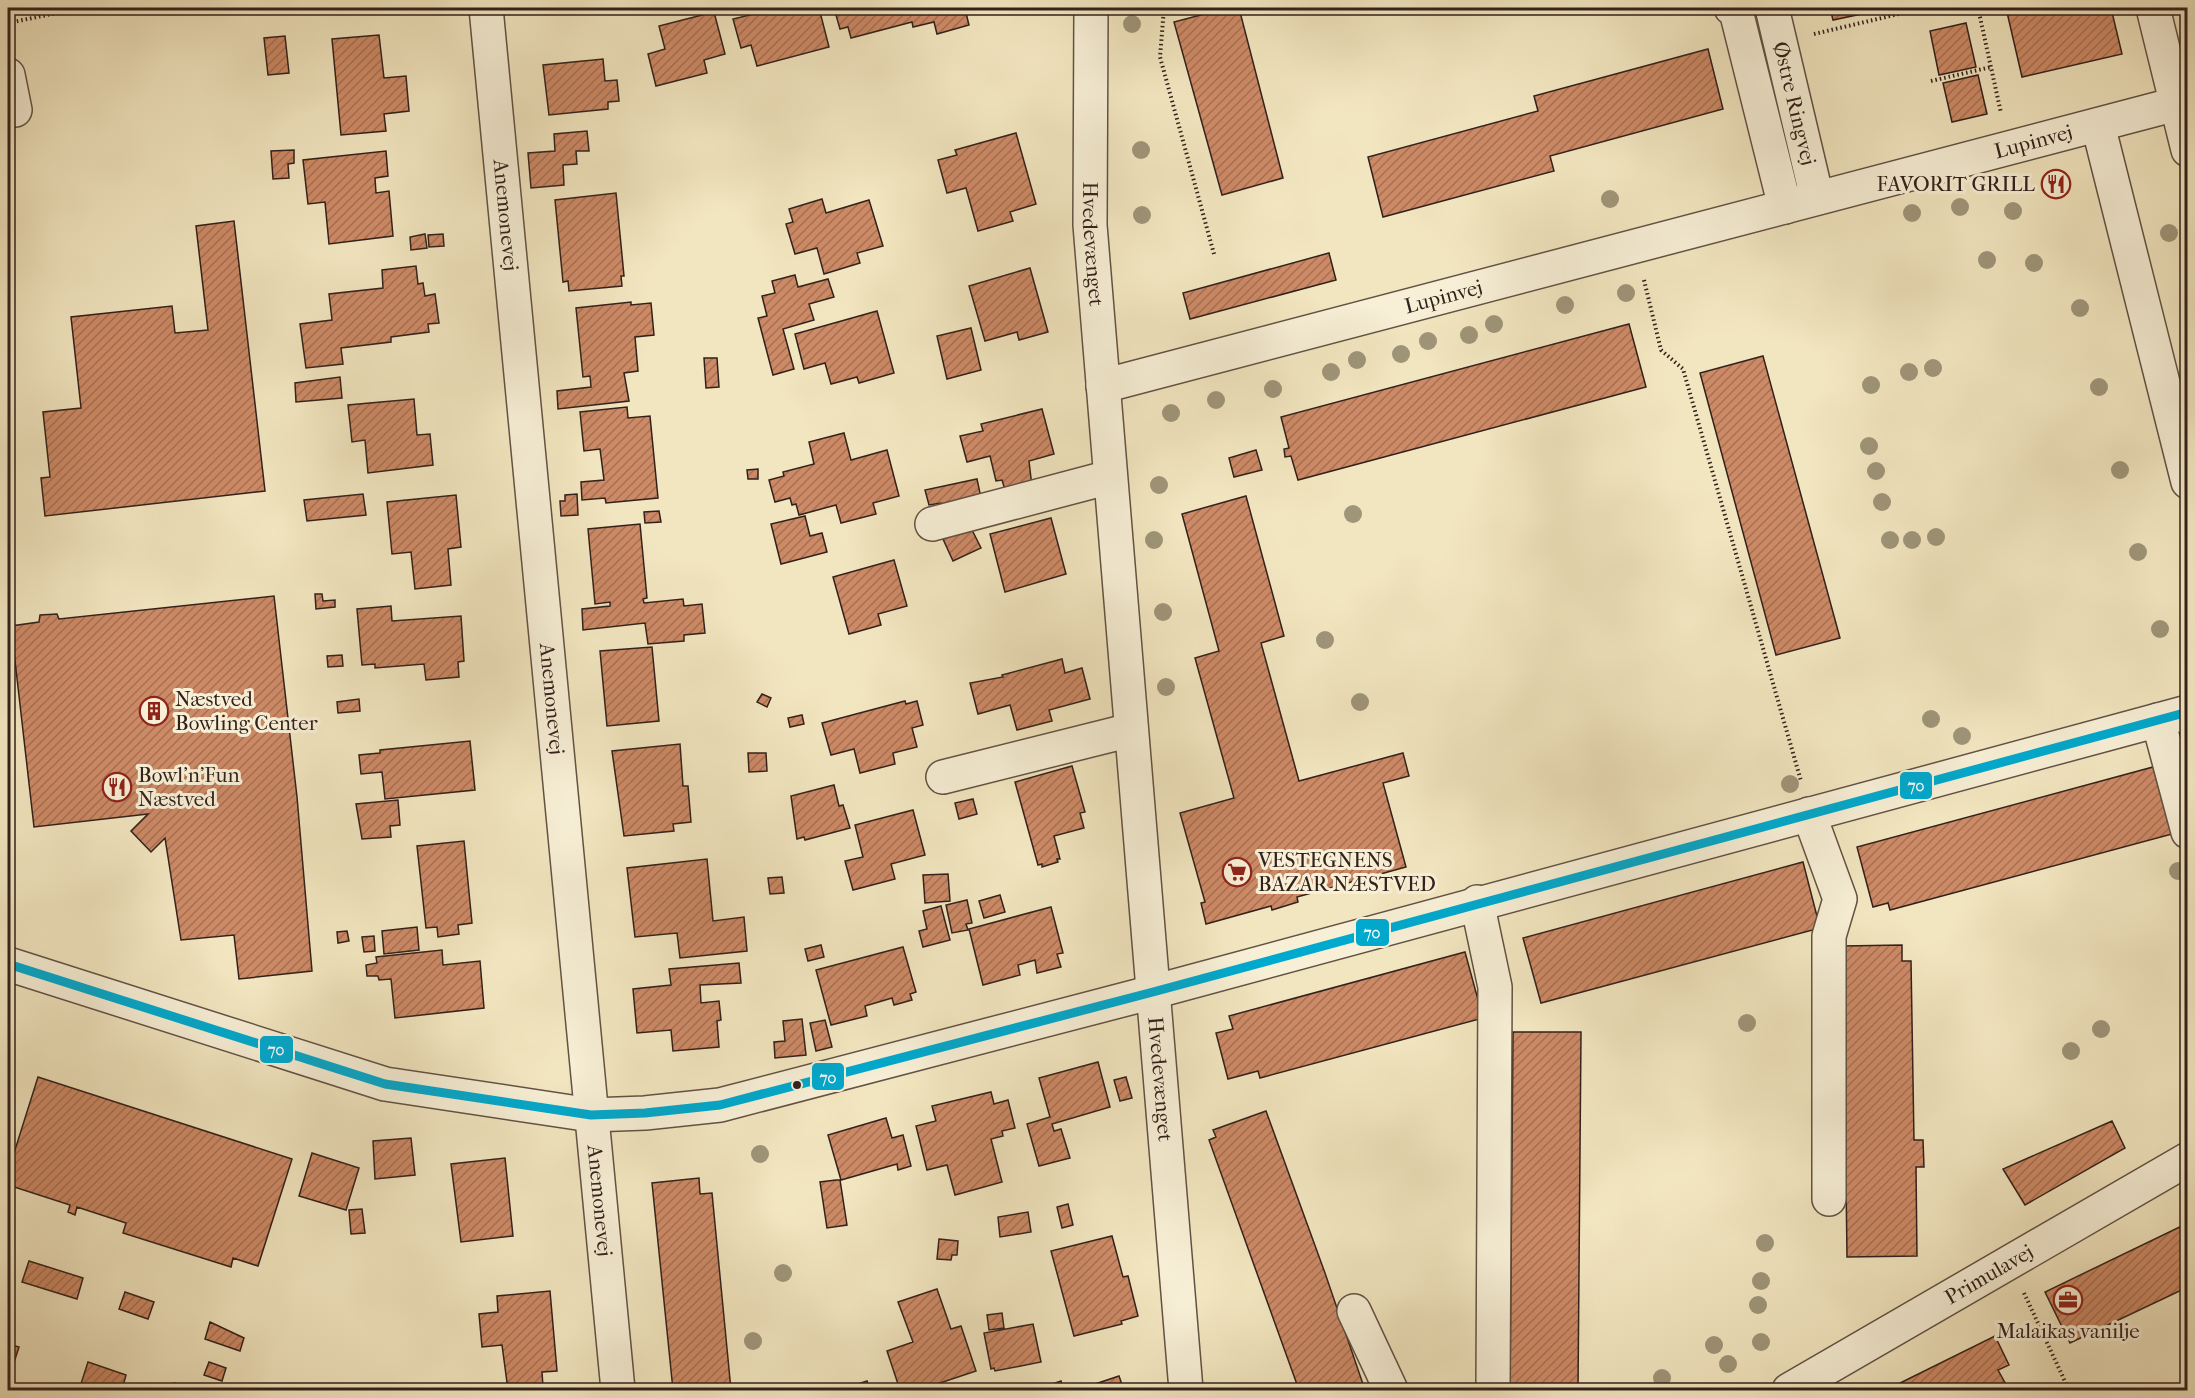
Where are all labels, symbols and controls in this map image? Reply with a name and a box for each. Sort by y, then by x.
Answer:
street label: Østre Ringvej [1768,39,1821,168]
street label: Lupinvej [1992,120,2075,163]
street label: Anemonevej [488,157,523,272]
restaurant icon: FAVORIT GRILL [2040,168,2072,200]
place label: FAVORIT GRILL [1877,172,2035,196]
street label: Hvedevænget [1078,181,1109,308]
street label: Lupinvej [1402,275,1485,318]
street label: Anemonevej [535,641,569,756]
place label: Næstved Bowling Center [175,687,318,735]
building icon: Næstved Bowling Center [138,695,170,727]
place label: Bowl'n'Fun Næstved [138,763,240,811]
restaurant icon: Bowl'n'Fun Næstved [101,771,133,803]
line badge: 70 [1899,771,1933,800]
text: 70 [1907,776,1924,795]
place label: VESTEGNENS BAZAR NÆSTVED [1257,848,1436,896]
supermarket icon: VESTEGNENS BAZAR NÆSTVED [1221,856,1253,888]
line badge: 70 [1355,918,1390,947]
text: 70 [1363,923,1380,942]
street label: Hvedevænget [1143,1016,1178,1143]
line badge: 70 [259,1035,294,1064]
text: 70 [267,1040,284,1059]
line badge: 70 [811,1062,845,1091]
text: 70 [819,1068,836,1087]
unlabelled marker [791,1079,803,1091]
street label: Anemonevej [583,1143,617,1258]
street label: Primulavej [1940,1239,2037,1309]
office icon: Malaikas vanilje [2052,1284,2084,1316]
place label: Malaikas vanilje [1996,1319,2140,1343]

